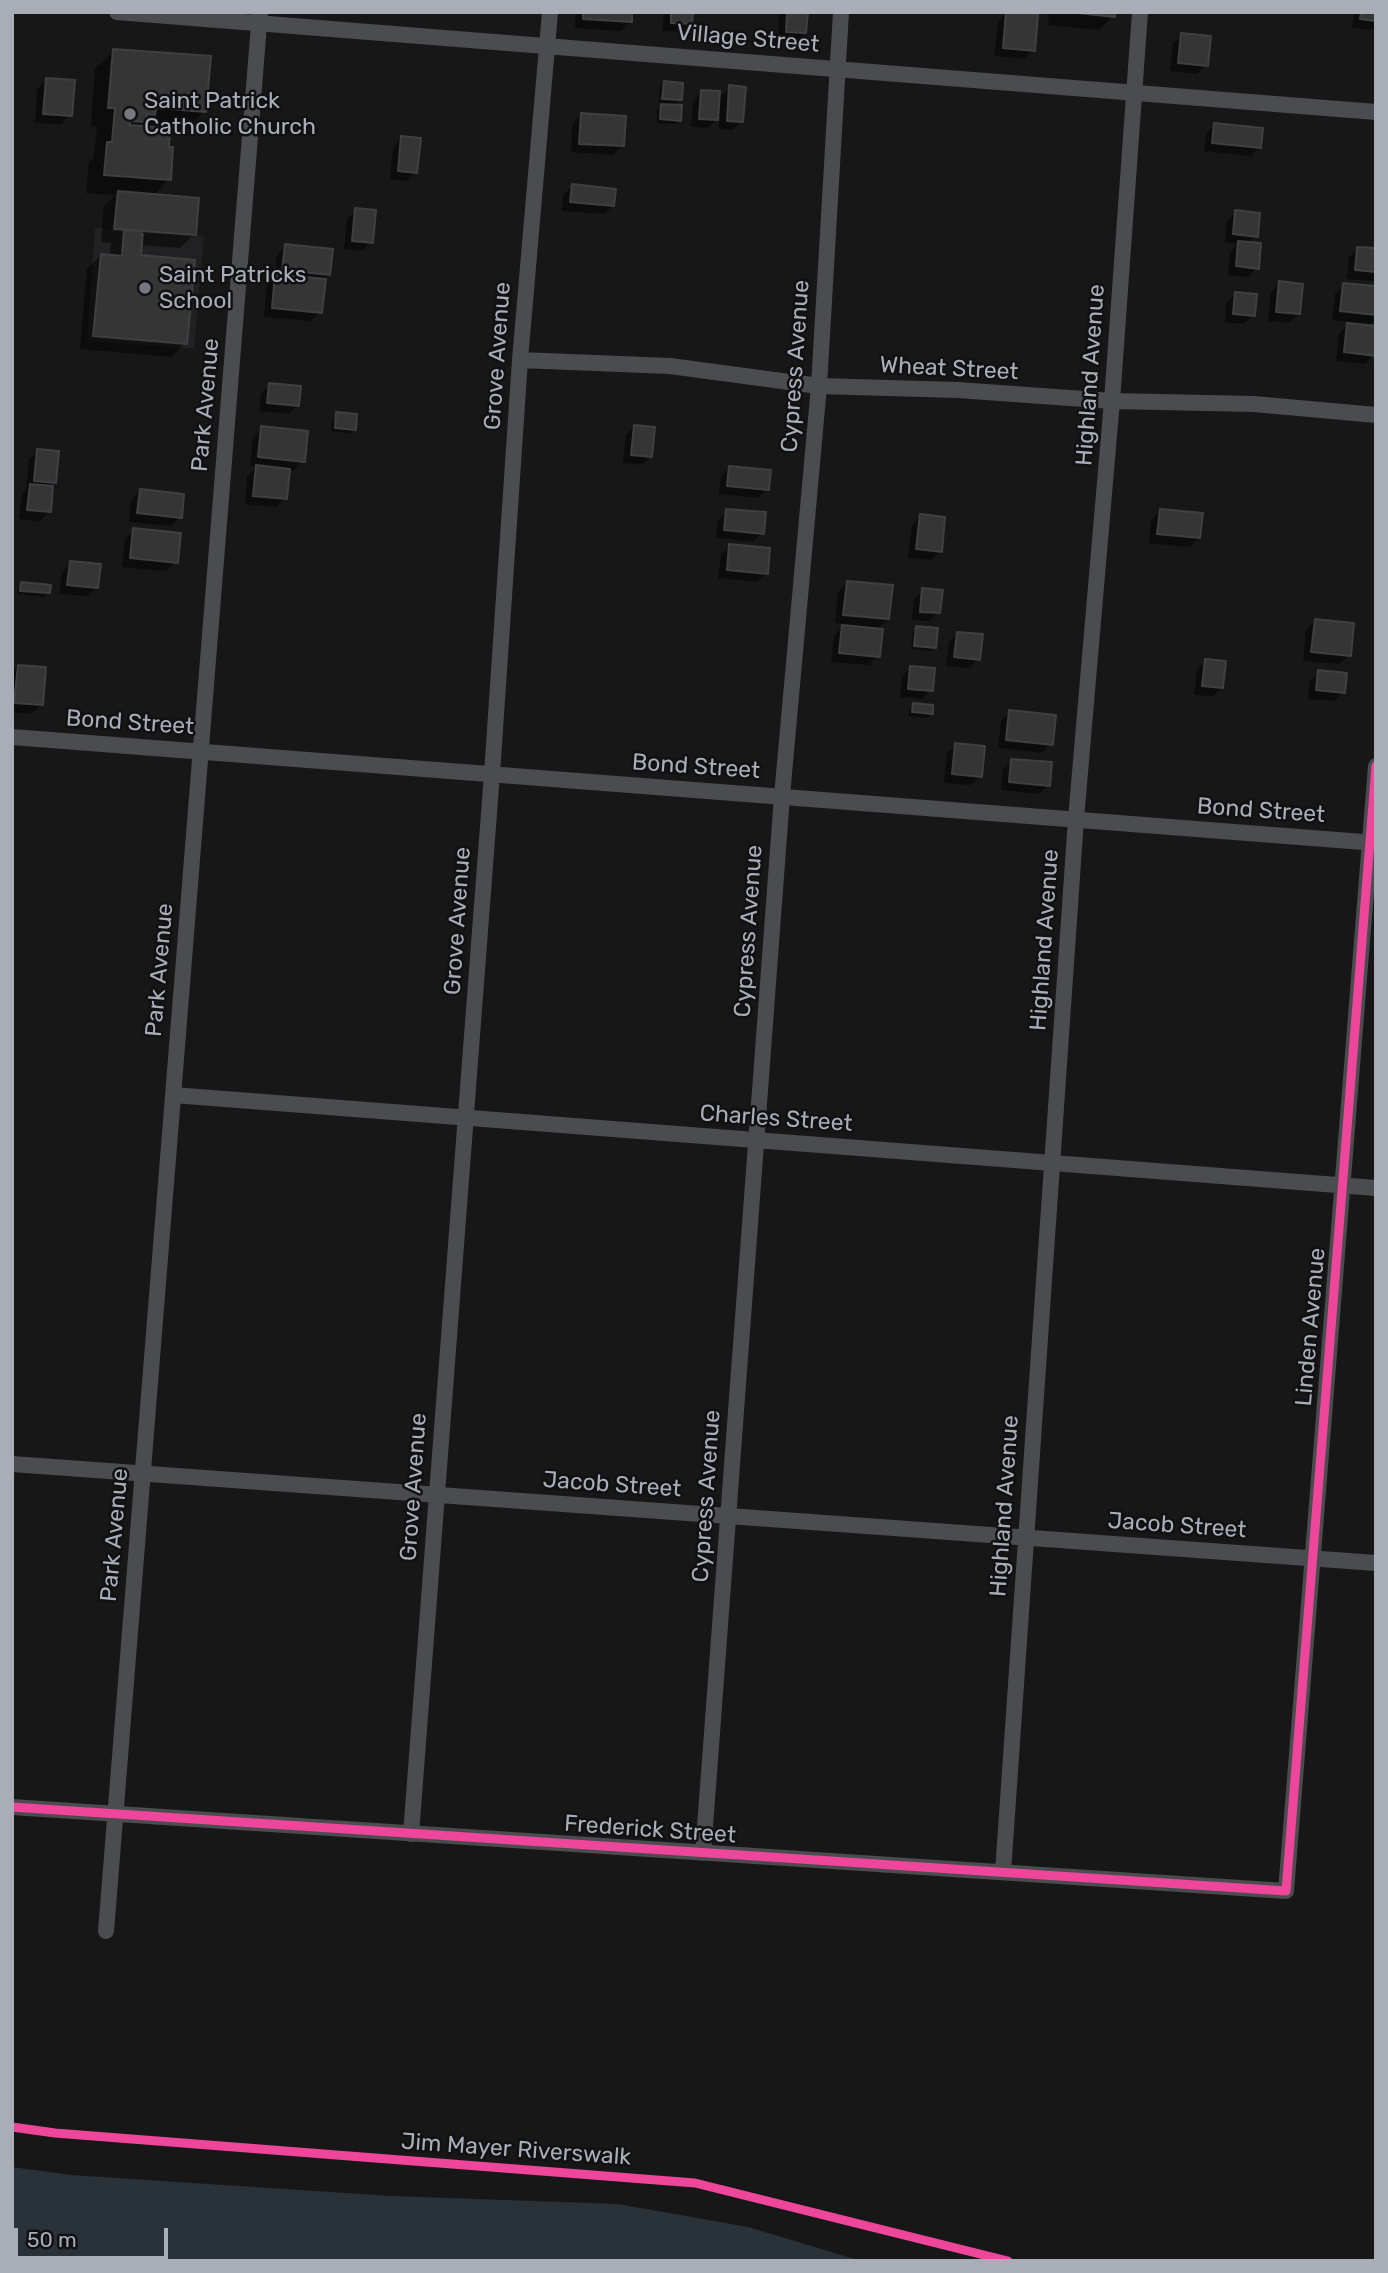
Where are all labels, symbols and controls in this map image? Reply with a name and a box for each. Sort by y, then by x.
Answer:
street label: Village Street [675,19,821,59]
place label: Saint Patrick Catholic Church [144,87,316,141]
marker: Saint Patrick Catholic Church [122,106,138,122]
place label: Saint Patricks School [159,261,306,315]
street label: Cypress Avenue [776,279,816,453]
marker: Saint Patricks School [137,280,153,296]
street label: Grove Avenue [479,281,517,431]
street label: Highland Avenue [1071,283,1111,467]
street label: Park Avenue [186,337,226,473]
street label: Wheat Street [879,352,1019,386]
street label: Bond Street [65,705,195,741]
street label: Bond Street [631,749,761,785]
street label: Bond Street [1196,793,1326,829]
street label: Cypress Avenue [729,844,769,1018]
street label: Grove Avenue [439,846,477,996]
street label: Highland Avenue [1025,848,1065,1032]
street label: Park Avenue [140,902,180,1038]
street label: Charles Street [699,1100,853,1138]
street label: Linden Avenue [1290,1247,1332,1407]
street label: Cypress Avenue [687,1409,727,1583]
street label: Grove Avenue [395,1412,433,1562]
street label: Highland Avenue [985,1414,1025,1598]
street label: Jacob Street [542,1466,682,1504]
street label: Park Avenue [95,1467,135,1603]
street label: Jacob Street [1107,1507,1247,1545]
street label: Frederick Street [563,1810,737,1850]
street label: Jim Mayer Riverswalk [400,2128,632,2172]
scale bar [18,2214,172,2258]
text: 50 m [27,2227,77,2252]

